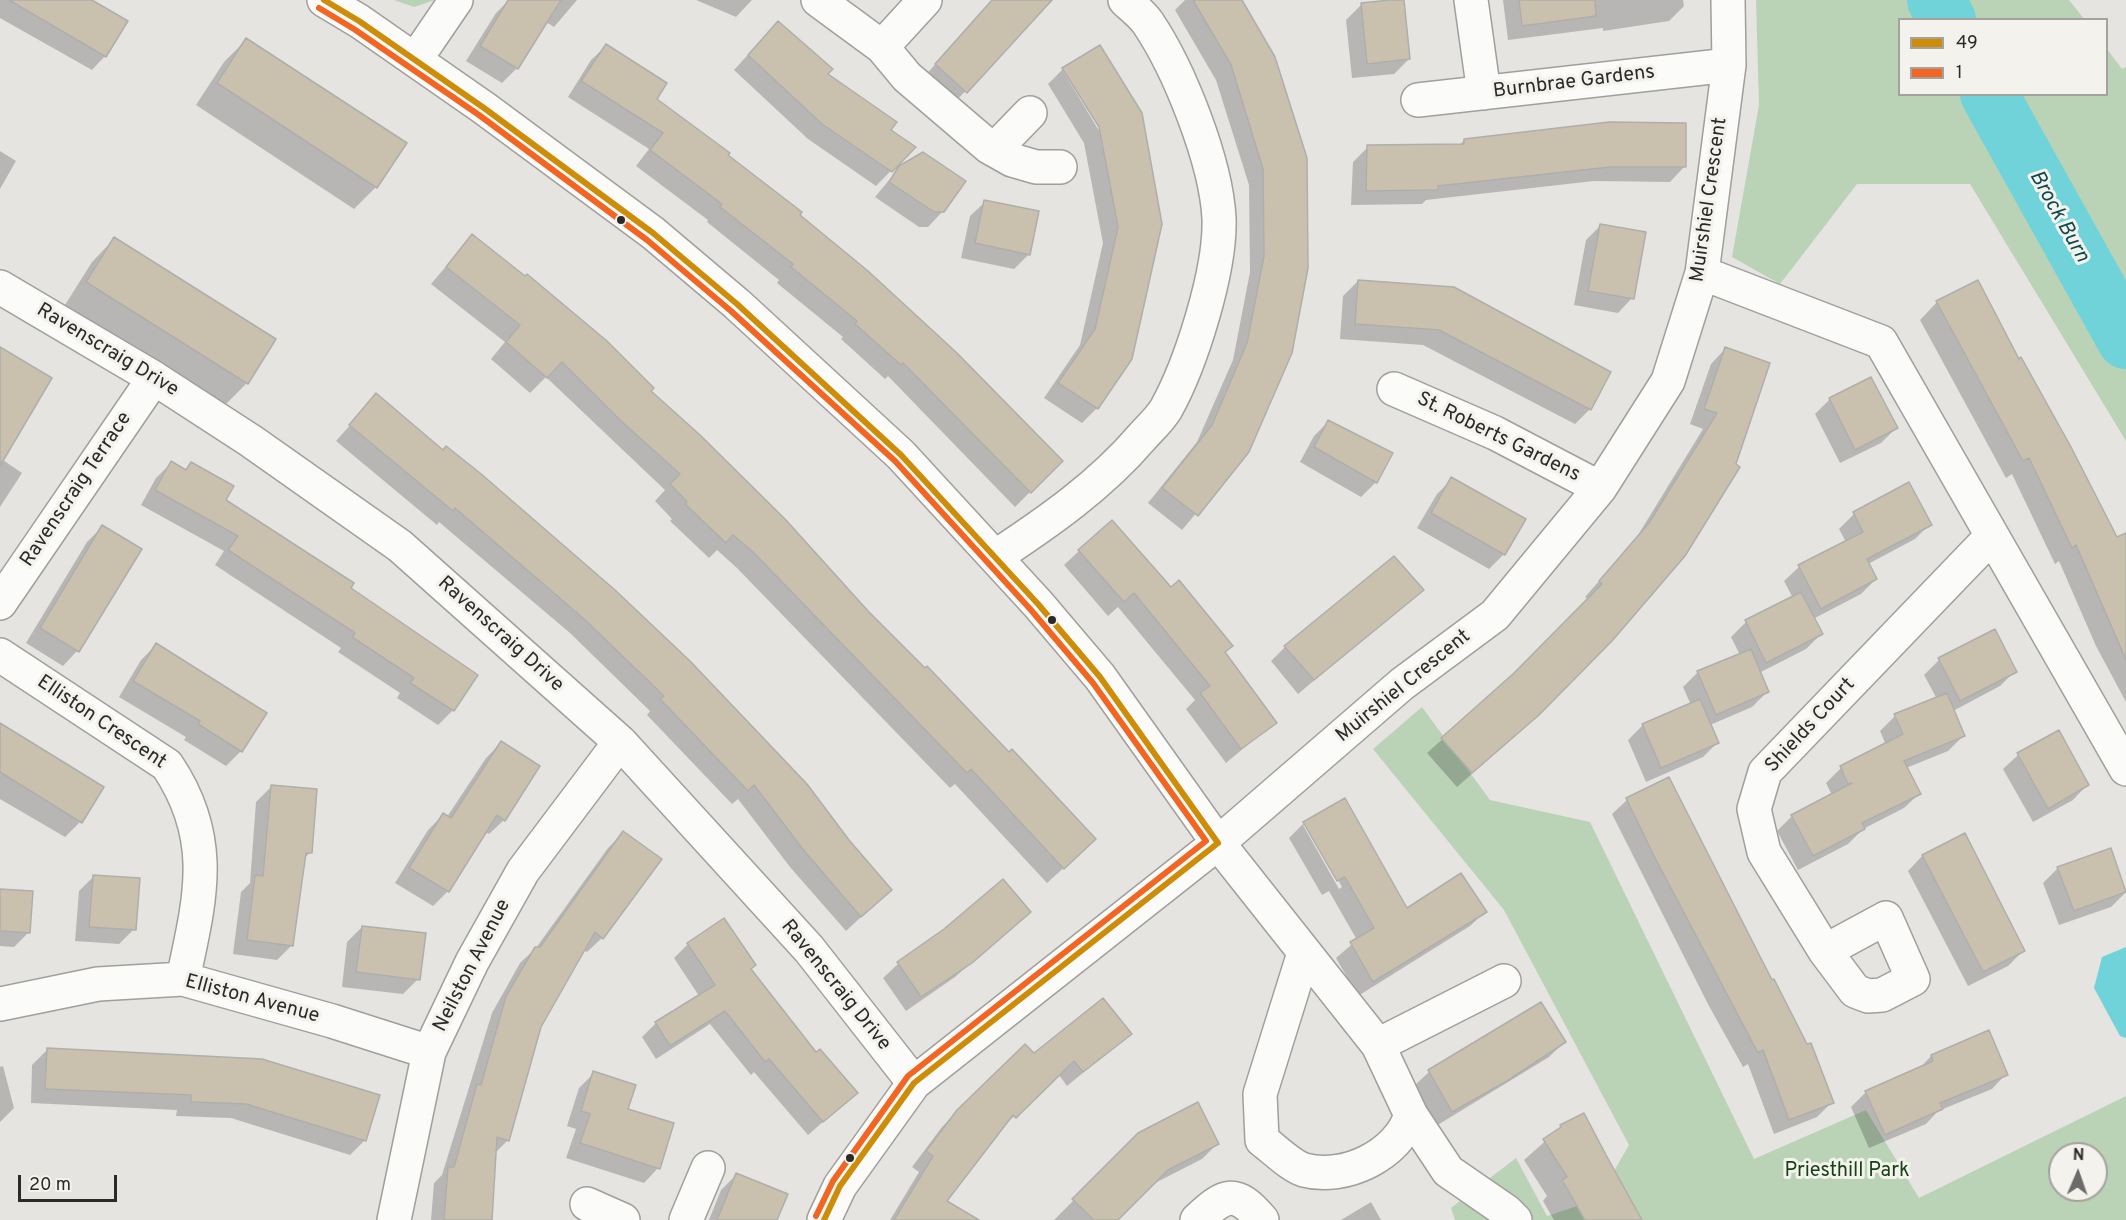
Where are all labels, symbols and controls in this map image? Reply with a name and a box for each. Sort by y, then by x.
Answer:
legend [1898,18,2108,96]
text: 49 [1956,32,1978,55]
street label: Burnbrae Gardens [1492,61,1656,105]
text: 1 [1956,62,1963,85]
street label: Muirshiel Crescent [1687,116,1733,284]
water label: Brock Burn [2022,167,2094,267]
unlabelled marker [615,214,627,226]
street label: Ravenscraig Drive [32,299,182,403]
street label: St. Roberts Gardens [1412,388,1584,488]
street label: Ravenscraig Terrace [16,408,138,572]
street label: Ravenscraig Drive [432,572,568,698]
unlabelled marker [1046,614,1058,626]
street label: Muirshiel Crescent [1332,625,1476,749]
street label: Elliston Crescent [32,671,170,775]
street label: Shields Court [1761,674,1861,778]
street label: Neilston Avenue [429,896,517,1036]
street label: Ravenscraig Drive [775,916,895,1056]
street label: Elliston Avenue [182,971,322,1029]
north arrow [2048,1142,2108,1202]
text: N [2072,1146,2085,1166]
unlabelled marker [844,1152,856,1164]
park label: Priesthill Park [1784,1160,1910,1184]
scale bar [21,1163,120,1201]
text: 20 m [29,1174,71,1197]

